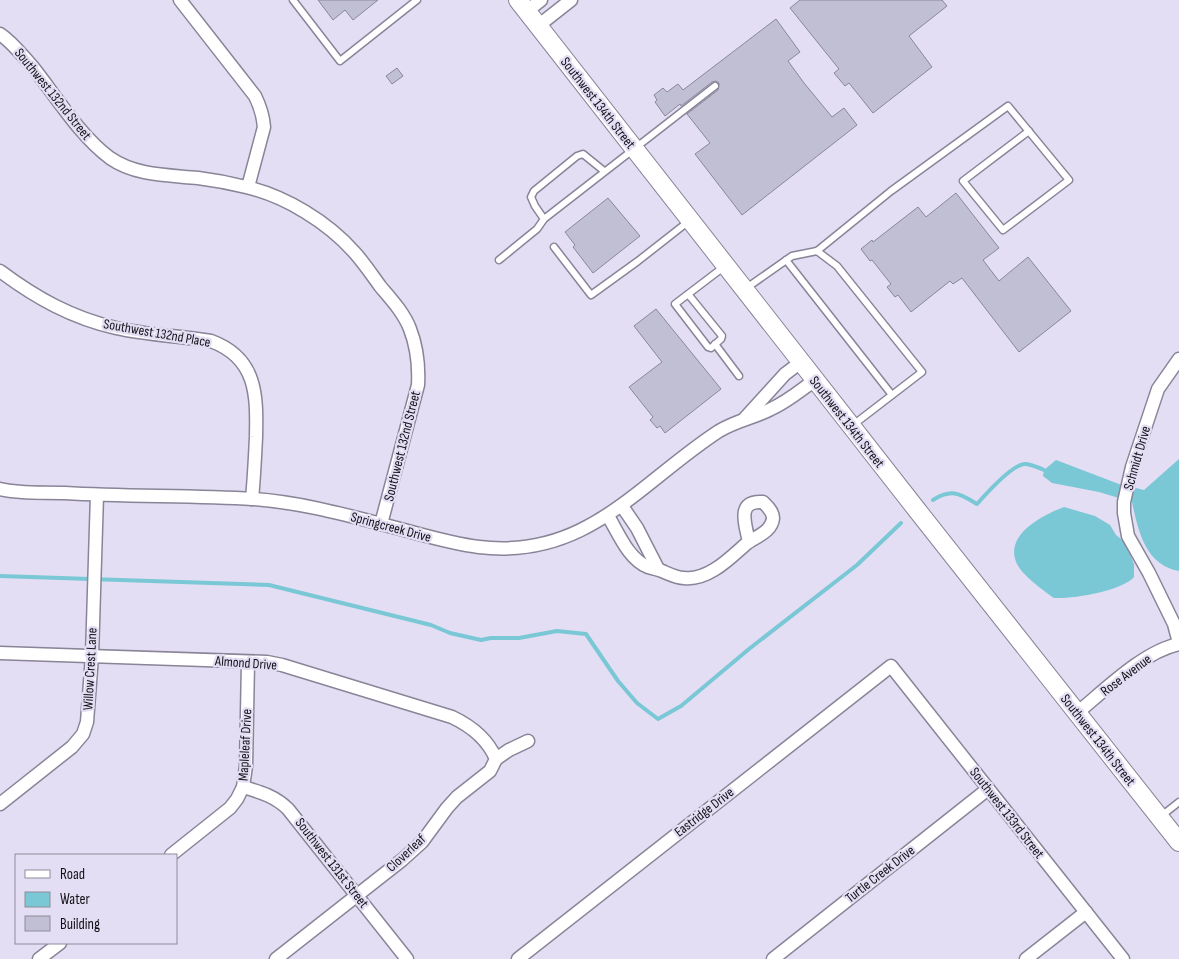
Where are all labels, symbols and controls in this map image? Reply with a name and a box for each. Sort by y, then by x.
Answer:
street label: Southwest 132nd Street [11,45,95,143]
street label: Southwest 134th Street [557,54,639,152]
street label: Southwest 132nd Place [102,315,212,351]
street label: Southwest 134th Street [806,373,888,471]
street label: Southwest 132nd Street [380,389,424,503]
street label: Schmidt Drive [1120,424,1154,492]
street label: Springcreek Drive [349,508,433,546]
street label: Willow Crest Lane [79,627,101,711]
street label: Rose Avenue [1097,650,1155,700]
street label: Almond Drive [213,652,278,674]
street label: Southwest 134th Street [1057,691,1139,789]
street label: Mapleleaf Drive [235,709,255,781]
street label: Southwest 133rd Street [966,764,1048,862]
street label: Eastridge Drive [671,784,737,840]
street label: Southwest 131st Street [292,815,372,911]
street label: Cloverleaf [383,830,430,875]
street label: Turtle Creek Drive [842,842,918,906]
legend [15,854,178,944]
text: Road [60,865,85,884]
text: Water [60,890,91,909]
text: Building [60,915,100,934]

